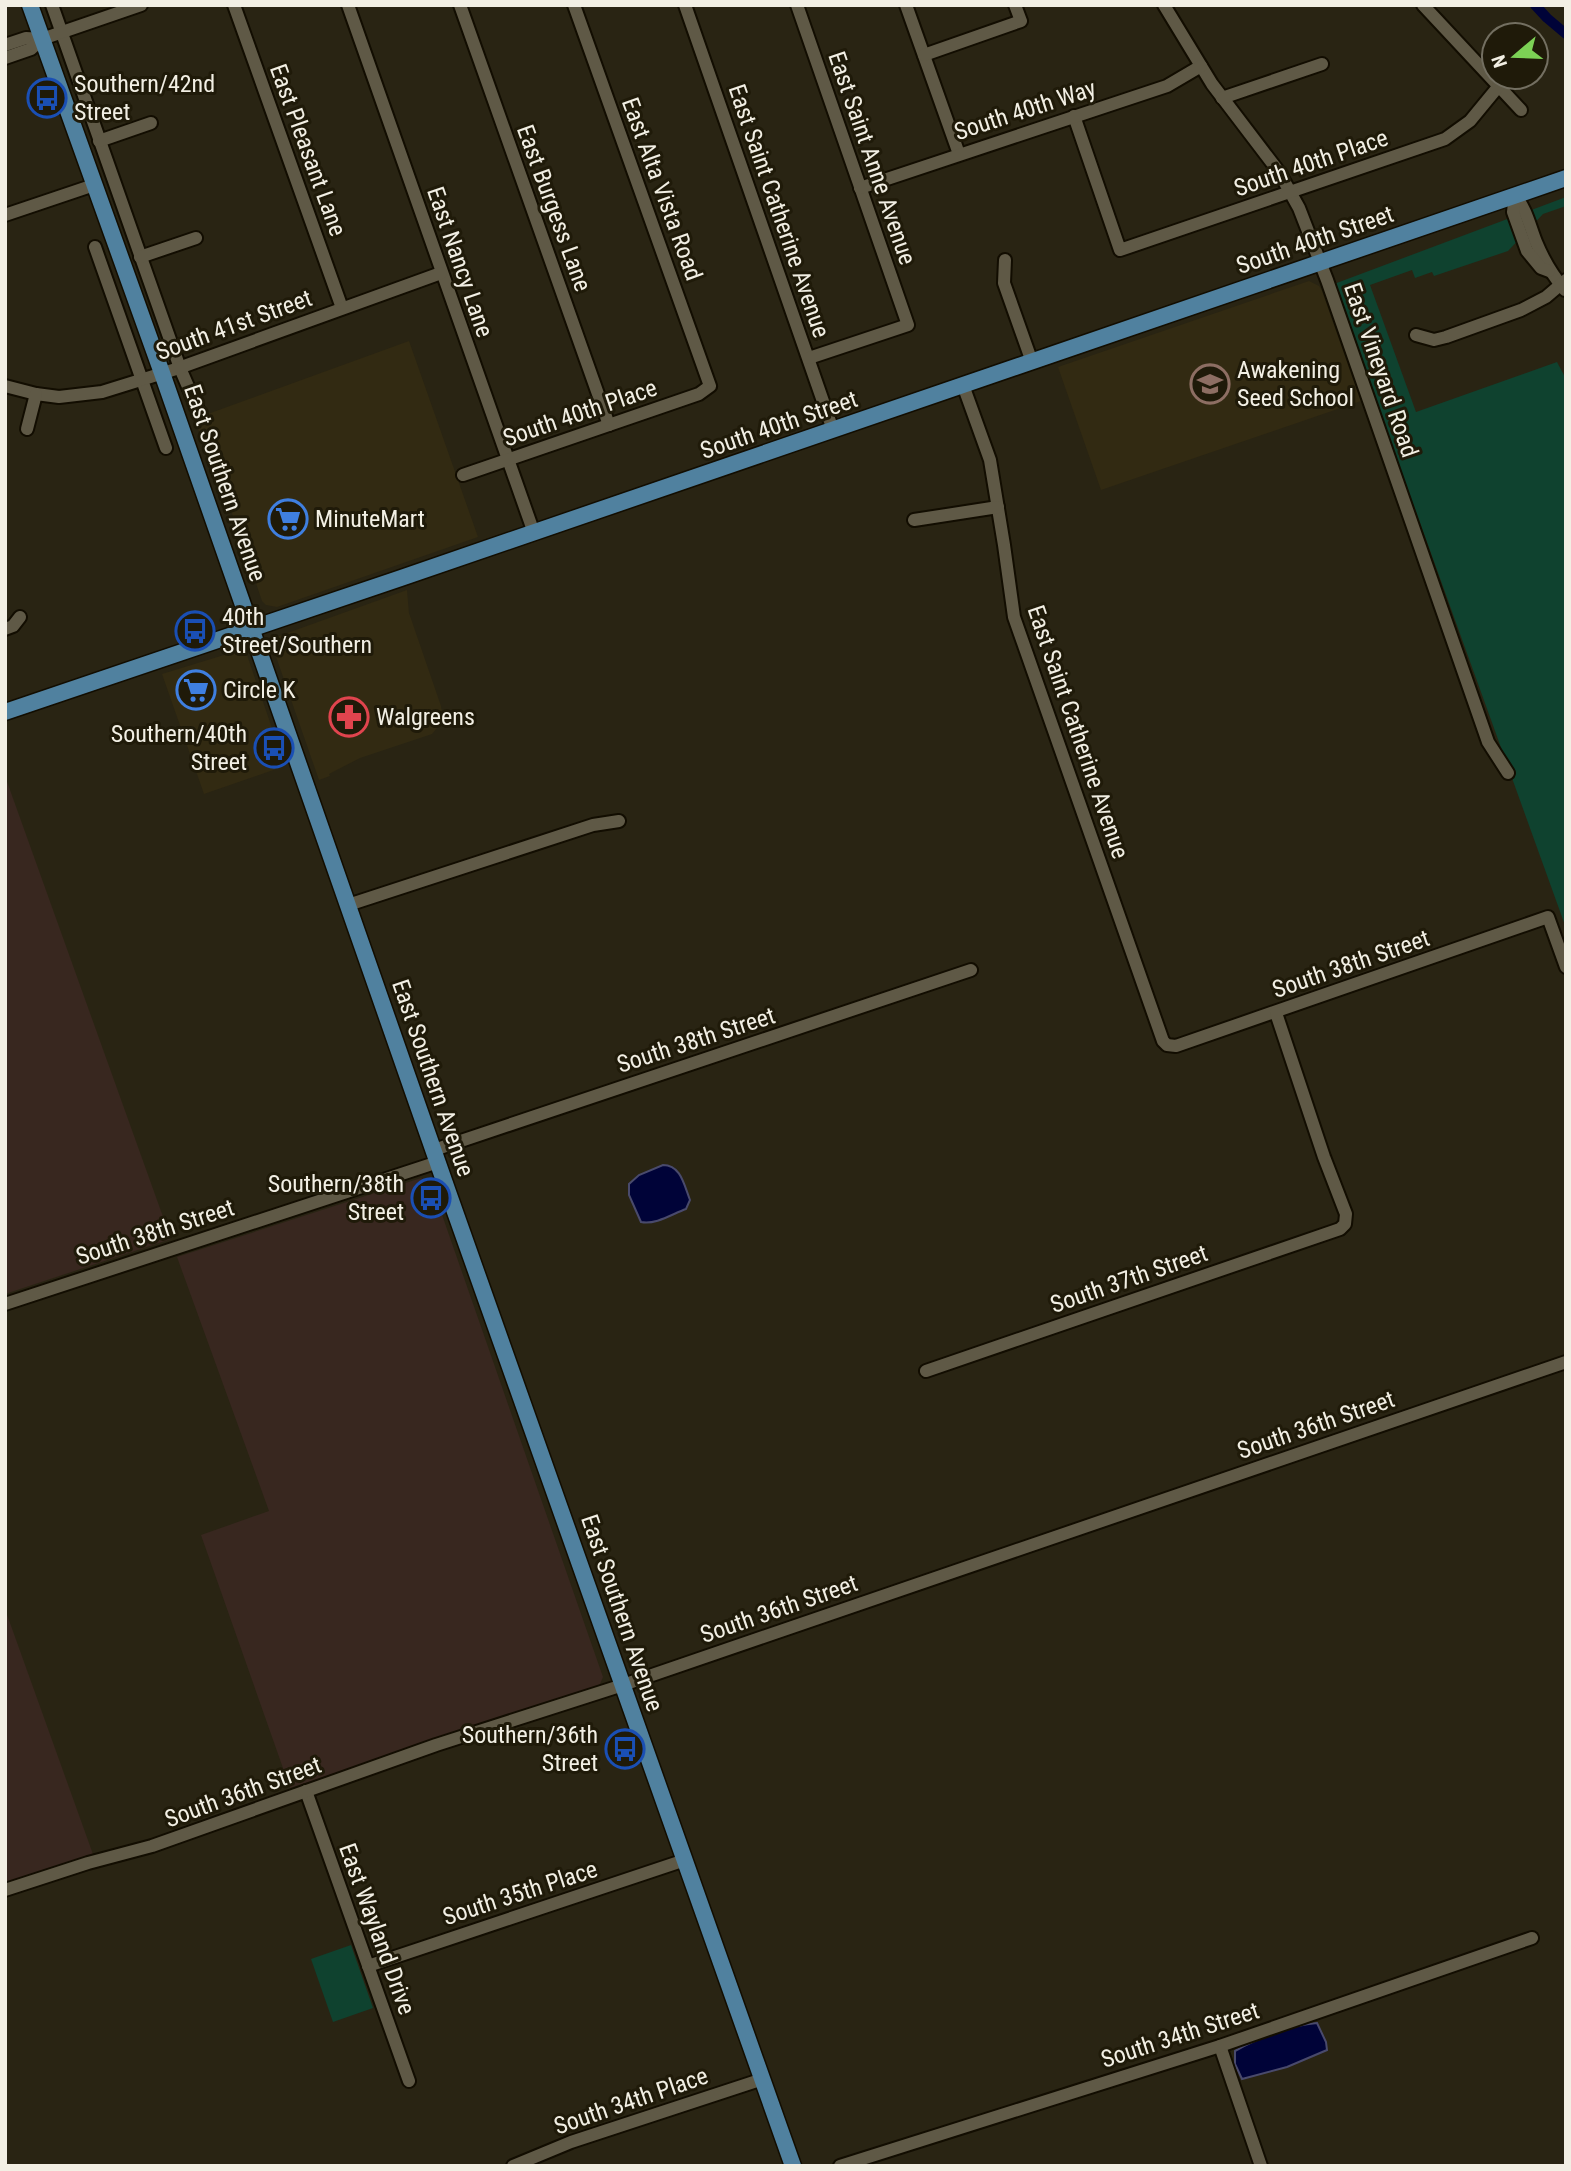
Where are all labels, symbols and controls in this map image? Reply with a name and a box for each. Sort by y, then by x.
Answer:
north arrow [1480,21,1550,91]
street label: East Saint Anne Avenue [822,48,922,268]
text: N [1487,52,1512,71]
street label: East Pleasant Lane [264,60,352,240]
place label: Southern/42nd Street [74,70,215,126]
street label: South 40th Way [951,74,1099,146]
bus stop icon: Southern/42nd Street [26,77,68,119]
street label: East Saint Catherine Avenue [722,81,836,341]
street label: East Alta Vista Road [616,94,708,284]
street label: East Burgess Lane [511,121,597,295]
street label: South 40th Place [1230,124,1392,202]
street label: East Nancy Lane [421,183,499,341]
street label: South 40th Street [1233,200,1397,280]
street label: East Vineyard Road [1338,279,1424,461]
street label: South 41st Street [152,284,316,366]
place label: Awakening Seed School [1237,356,1354,412]
school or university icon: Awakening Seed School [1189,363,1231,405]
street label: South 40th Place [499,374,661,452]
street label: East Southern Avenue [178,381,272,585]
street label: South 40th Street [697,385,861,465]
supermarket icon: MinuteMart [267,498,309,540]
place label: MinuteMart [315,505,425,533]
street label: East Saint Catherine Avenue [1021,602,1135,862]
place label: 40th Street/Southern [222,603,372,659]
bus stop icon: 40th Street/Southern [174,610,216,652]
supermarket icon: Circle K [175,669,217,711]
place label: Circle K [223,676,296,704]
pharmacy icon: Walgreens [328,696,370,738]
place label: Walgreens [376,703,475,731]
place label: Southern/40th Street [111,720,247,776]
bus stop icon: Southern/40th Street [253,727,295,769]
street label: South 38th Street [1269,924,1433,1004]
street label: East Southern Avenue [386,976,480,1180]
street label: South 38th Street [613,1001,779,1079]
place label: Southern/38th Street [268,1170,404,1226]
bus stop icon: Southern/38th Street [410,1177,452,1219]
street label: South 38th Street [72,1193,238,1271]
street label: South 37th Street [1047,1239,1211,1319]
street label: South 36th Street [1234,1385,1398,1465]
street label: East Southern Avenue [575,1511,669,1715]
street label: South 36th Street [697,1569,861,1649]
place label: Southern/36th Street [462,1721,598,1777]
bus stop icon: Southern/36th Street [604,1728,646,1770]
street label: South 36th Street [161,1751,325,1833]
street label: East Wayland Drive [333,1840,421,2018]
street label: South 35th Place [439,1855,601,1931]
street label: South 34th Street [1097,1996,1263,2074]
street label: South 34th Place [550,2062,712,2140]

